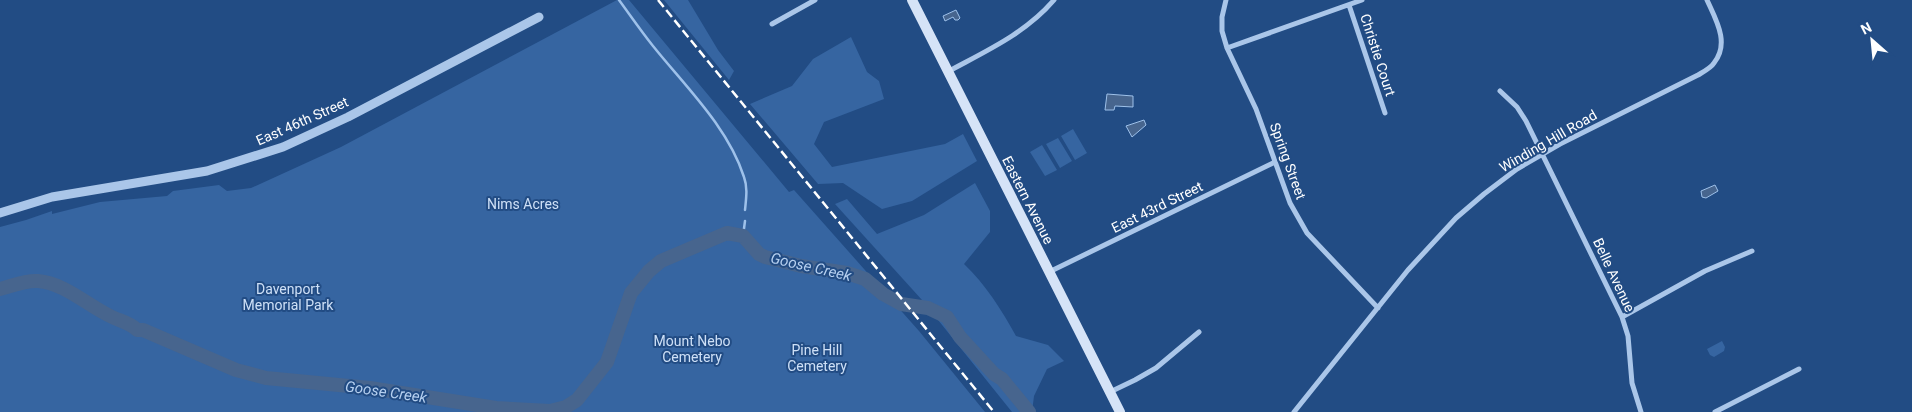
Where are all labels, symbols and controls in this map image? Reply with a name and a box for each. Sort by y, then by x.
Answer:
street label: Christie Court [1357,12,1399,99]
north arrow [1847,15,1897,65]
text: N [1858,19,1874,38]
street label: East 46th Street [253,93,351,149]
street label: Winding Hill Road [1496,107,1600,175]
street label: Spring Street [1267,121,1309,202]
street label: Eastern Avenue [999,153,1057,247]
street label: East 43rd Street [1109,178,1206,236]
park label: Nims Acres [487,196,559,212]
street label: Belle Avenue [1590,236,1638,314]
water label: Goose Creek [769,249,854,285]
park label: Davenport Memorial Park [243,281,334,313]
park label: Mount Nebo Cemetery [654,333,730,365]
park label: Pine Hill Cemetery [787,342,847,374]
water label: Goose Creek [344,377,429,407]

